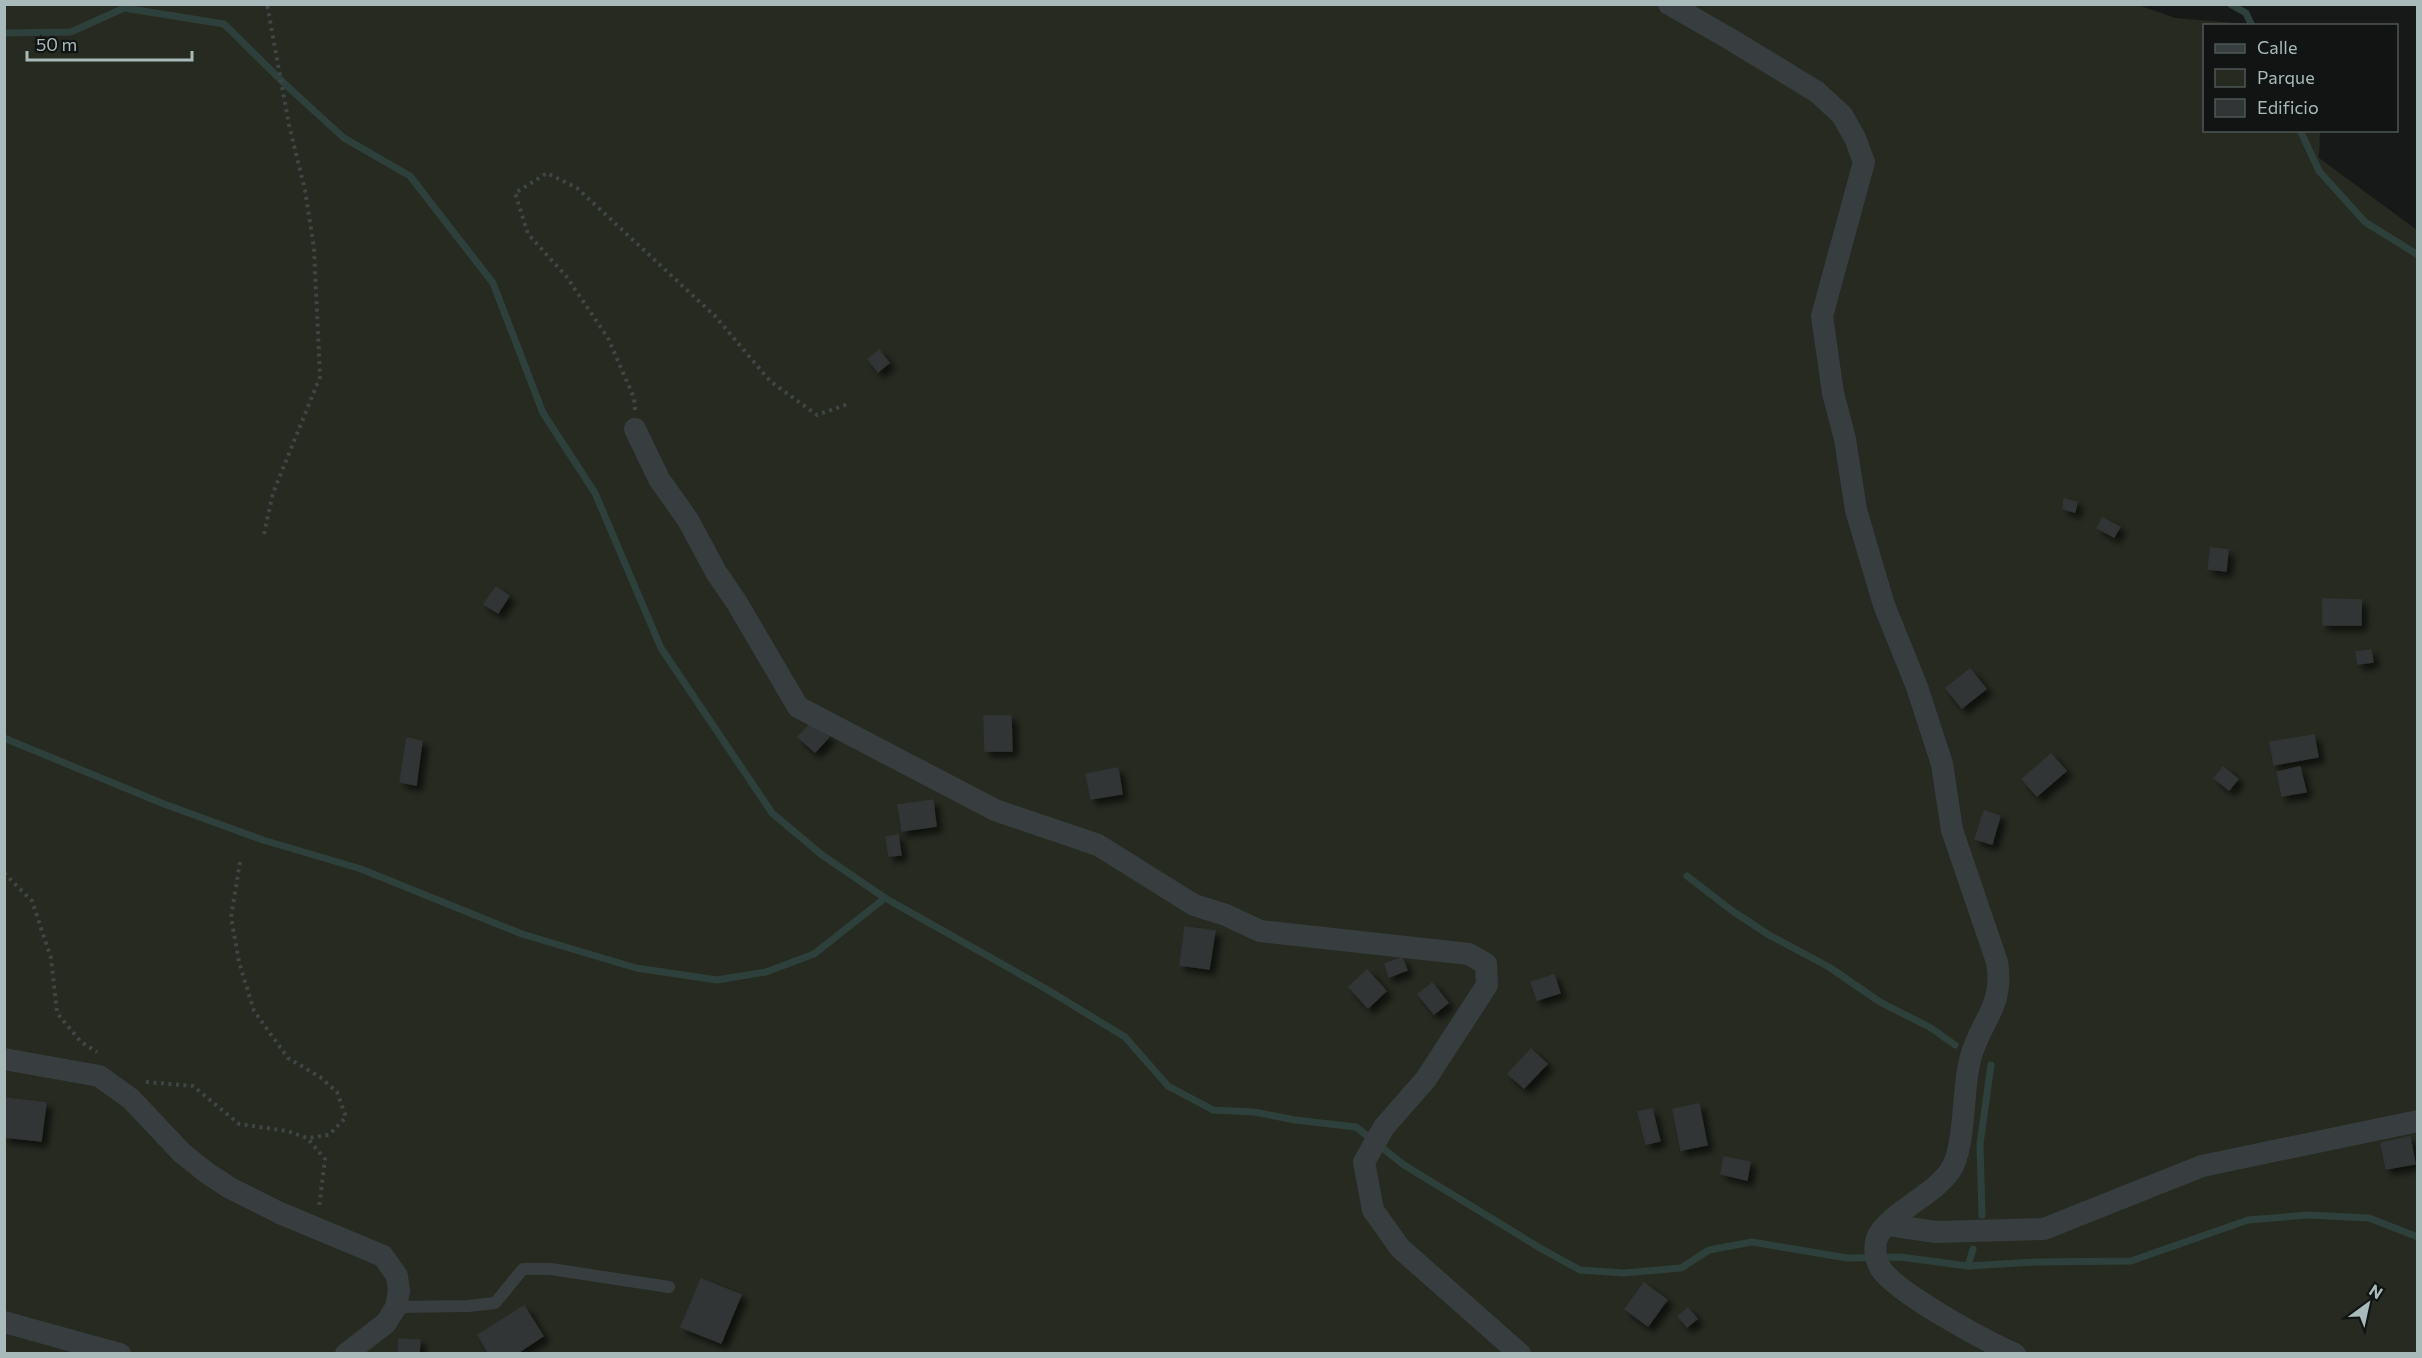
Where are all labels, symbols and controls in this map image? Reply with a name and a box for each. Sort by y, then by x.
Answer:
scale bar [27,24,192,62]
legend [2203,24,2398,132]
text: 50 m [36,33,77,55]
text: Calle [2257,36,2297,58]
text: Parque [2257,66,2315,88]
text: Edificio [2257,96,2319,118]
north arrow [2338,1274,2398,1334]
text: N [2366,1280,2387,1302]

